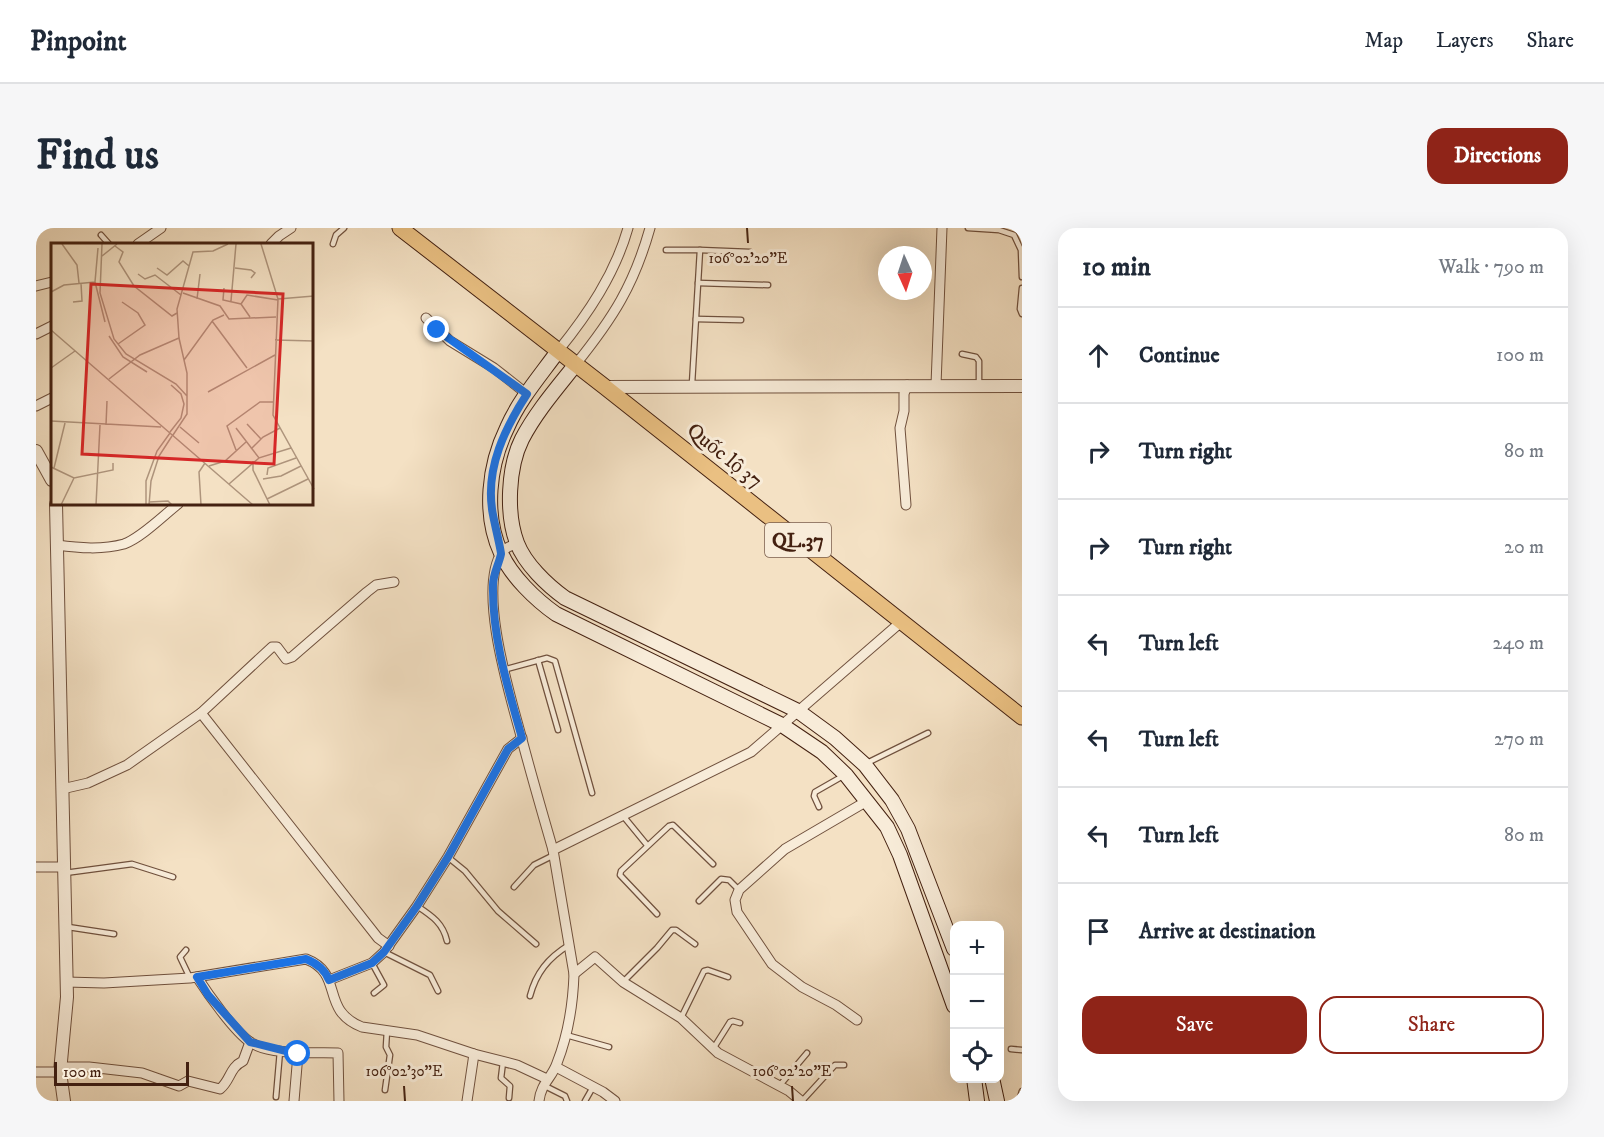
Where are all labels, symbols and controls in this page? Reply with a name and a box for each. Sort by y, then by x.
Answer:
text: Pinpoint [30,24,126,59]
text: Map [1364,28,1403,54]
text: Layers [1436,28,1494,54]
text: Share [1527,28,1574,54]
button: Directions [1427,128,1568,184]
text: Find us [36,130,159,182]
inset map [51,243,314,506]
north arrow [878,246,932,300]
text: 106°02'20"E [709,249,788,268]
text: 10 min [1082,251,1151,284]
text: Walk · 790 m [1438,255,1544,280]
route end [423,316,449,342]
icon: ahead [1082,339,1115,372]
text: Continue [1139,342,1220,369]
text: 100 m [1496,343,1544,368]
street label: Quốc lộ 37 [681,417,768,494]
icon: right [1082,435,1115,468]
text: Turn right [1139,438,1232,465]
text: 80 m [1504,439,1544,464]
road number: QL.37 [765,523,831,557]
icon: right [1082,531,1115,564]
text: Turn right [1139,534,1232,561]
text: 20 m [1504,535,1544,560]
icon: left [1082,627,1115,660]
text: Turn left [1139,630,1219,657]
text: 240 m [1493,631,1544,656]
icon: left [1082,723,1115,756]
text: Turn left [1139,726,1219,753]
text: 270 m [1494,727,1544,752]
icon: left [1082,819,1115,852]
text: Turn left [1139,822,1219,849]
text: 80 m [1504,823,1544,848]
icon: arrive [1082,915,1115,948]
text: Arrive at destination [1139,918,1316,945]
map controls [950,921,1004,1083]
button: + [950,921,1004,975]
button: − [950,975,1004,1029]
button: Save [1082,996,1307,1054]
button: Share [1319,996,1544,1054]
button: locate [950,1029,1004,1083]
route start [284,1040,310,1066]
scale bar [54,1059,189,1086]
text: 100 m [63,1062,102,1082]
text: 106°02'30"E [365,1062,443,1081]
text: 106°02'20"E [753,1062,832,1081]

